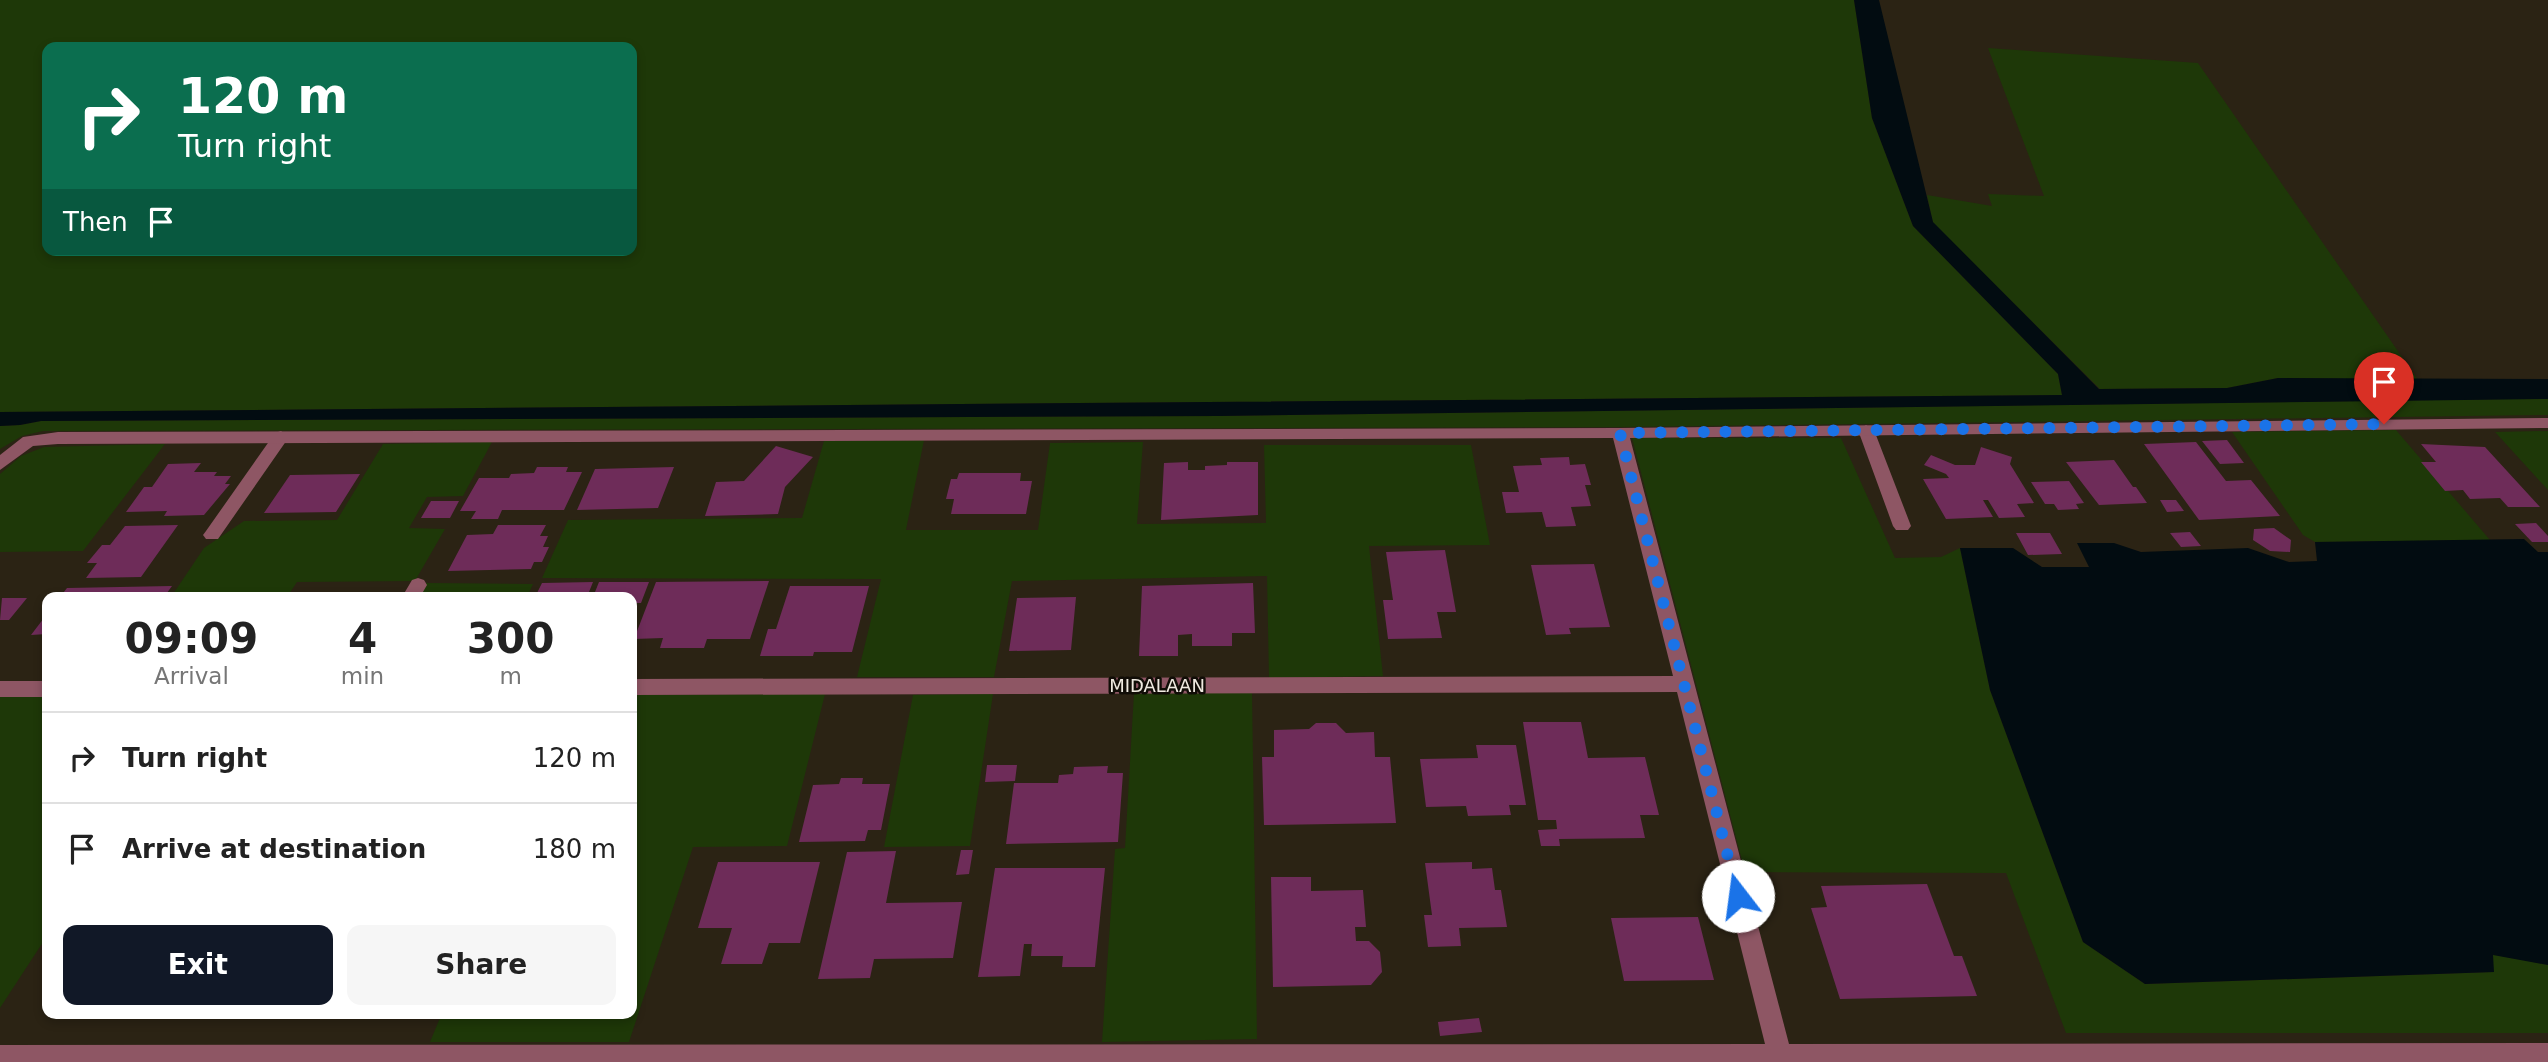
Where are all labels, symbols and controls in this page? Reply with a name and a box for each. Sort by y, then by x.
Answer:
text: 120 m [178,68,348,125]
icon: right [63,70,154,161]
text: Turn right [178,127,331,165]
icon: arrive [142,203,180,241]
text: Then [63,207,128,237]
pin [2354,352,2414,424]
icon: arrive [2365,363,2403,401]
text: 09:09 [125,614,258,663]
text: 4 [348,614,377,663]
text: 300 [467,614,554,663]
text: Arrival [154,663,229,689]
text: min [341,663,384,689]
text: m [499,663,522,689]
street label: MIDALAAN [1109,675,1205,696]
icon: right [63,739,101,777]
text: Turn right [122,743,267,773]
text: 120 m [533,743,616,773]
icon: arrive [63,830,101,868]
text: Arrive at destination [122,834,426,864]
text: 180 m [533,834,616,864]
position arrow [1701,859,1775,933]
button: Exit [63,925,333,1005]
button: Share [347,925,616,1005]

